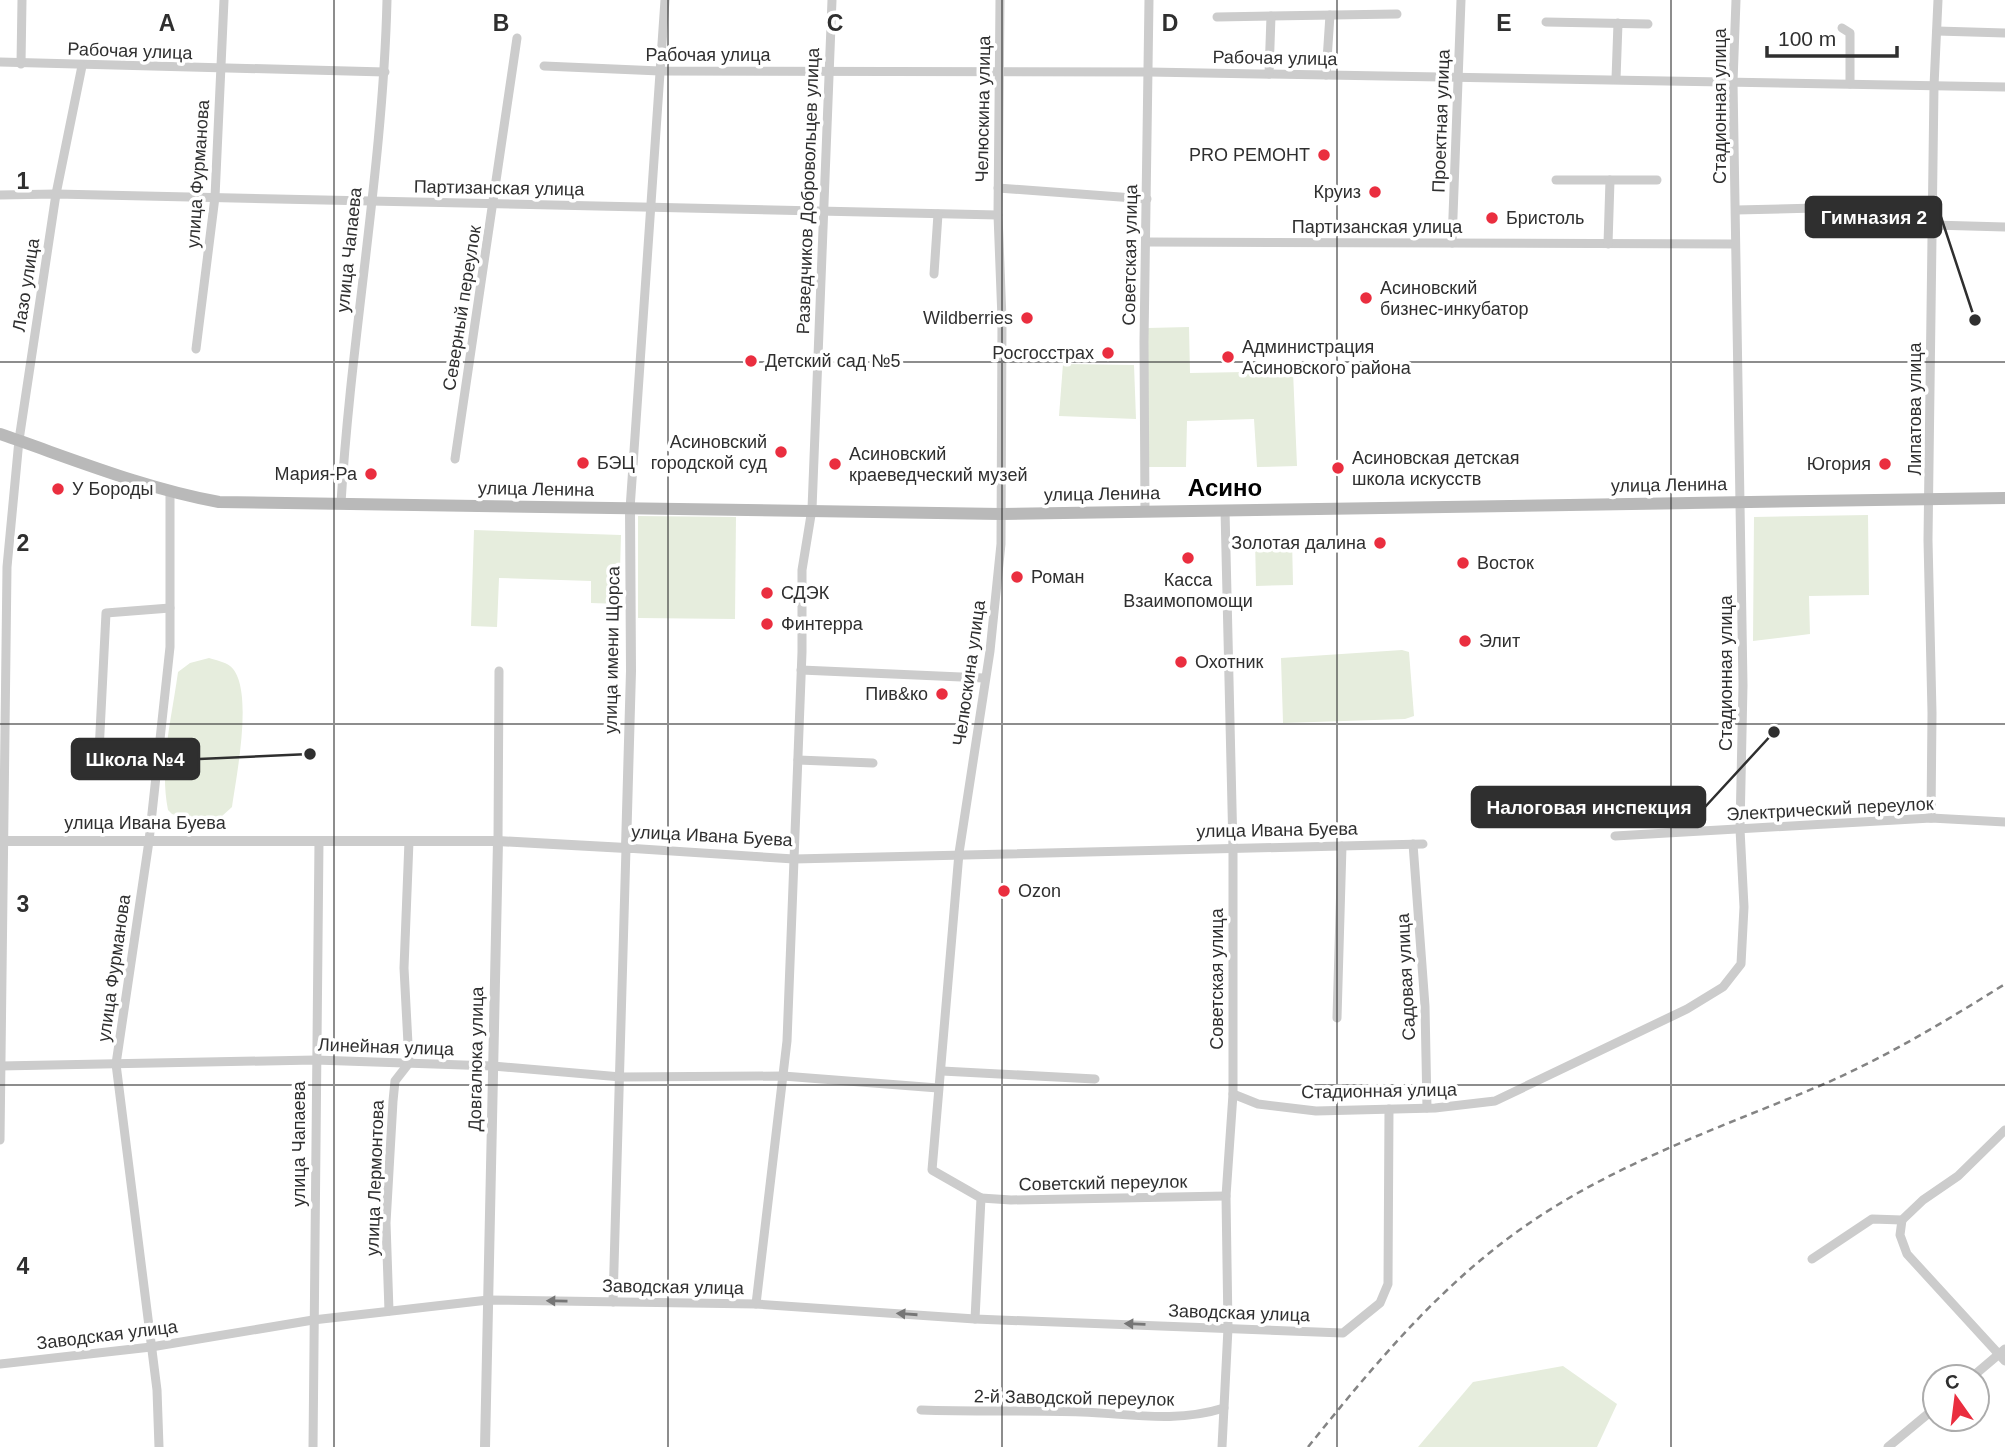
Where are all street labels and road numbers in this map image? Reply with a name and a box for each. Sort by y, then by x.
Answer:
street label: Стадионная улица [1710,27,1730,184]
street label: Челюскина улица [972,34,994,183]
street label: Рабочая улица [67,39,194,63]
street label: Рабочая улица [646,45,771,65]
street label: Разведчиков Добровольцев улица [793,46,823,335]
street label: Рабочая улица [1212,47,1339,69]
street label: Проектная улица [1429,48,1454,193]
street label: улица Фурманова [183,98,213,249]
street label: Партизанская улица [414,177,585,200]
street label: Советская улица [1119,183,1141,326]
street label: улица Чапаева [332,186,366,314]
street label: Партизанская улица [1292,217,1463,237]
street label: Северный переулок [439,224,485,392]
street label: Лазо улица [9,236,43,333]
street label: Липатова улица [1905,341,1925,476]
street label: улица Ленина [1611,474,1728,496]
street label: улица Ленина [478,478,595,500]
street label: улица Ленина [1044,483,1161,505]
street label: улица имени Щорса [601,565,623,734]
street label: Стадионная улица [1716,594,1736,751]
street label: Челюскина улица [949,598,989,747]
street label: Электрический переулок [1726,794,1934,824]
street label: улица Ивана Буева [64,813,227,833]
street label: улица Ивана Буева [1196,819,1359,841]
street label: улица Ивана Буева [631,822,794,850]
street label: улица Фурманова [94,892,134,1043]
street label: Советская улица [1207,907,1227,1050]
street label: Садовая улица [1393,912,1419,1041]
street label: Довгалюка улица [465,985,487,1132]
street label: Линейная улица [318,1035,455,1059]
street label: улица Чапаева [289,1080,309,1207]
street label: Стадионная улица [1301,1080,1458,1102]
street label: улица Лермонтова [362,1099,388,1256]
street label: Советский переулок [1019,1172,1188,1194]
street label: Заводская улица [602,1276,745,1298]
street label: Заводская улица [1168,1301,1311,1326]
street label: Заводская улица [35,1316,180,1354]
street label: 2-й Заводской переулок [974,1386,1174,1410]

